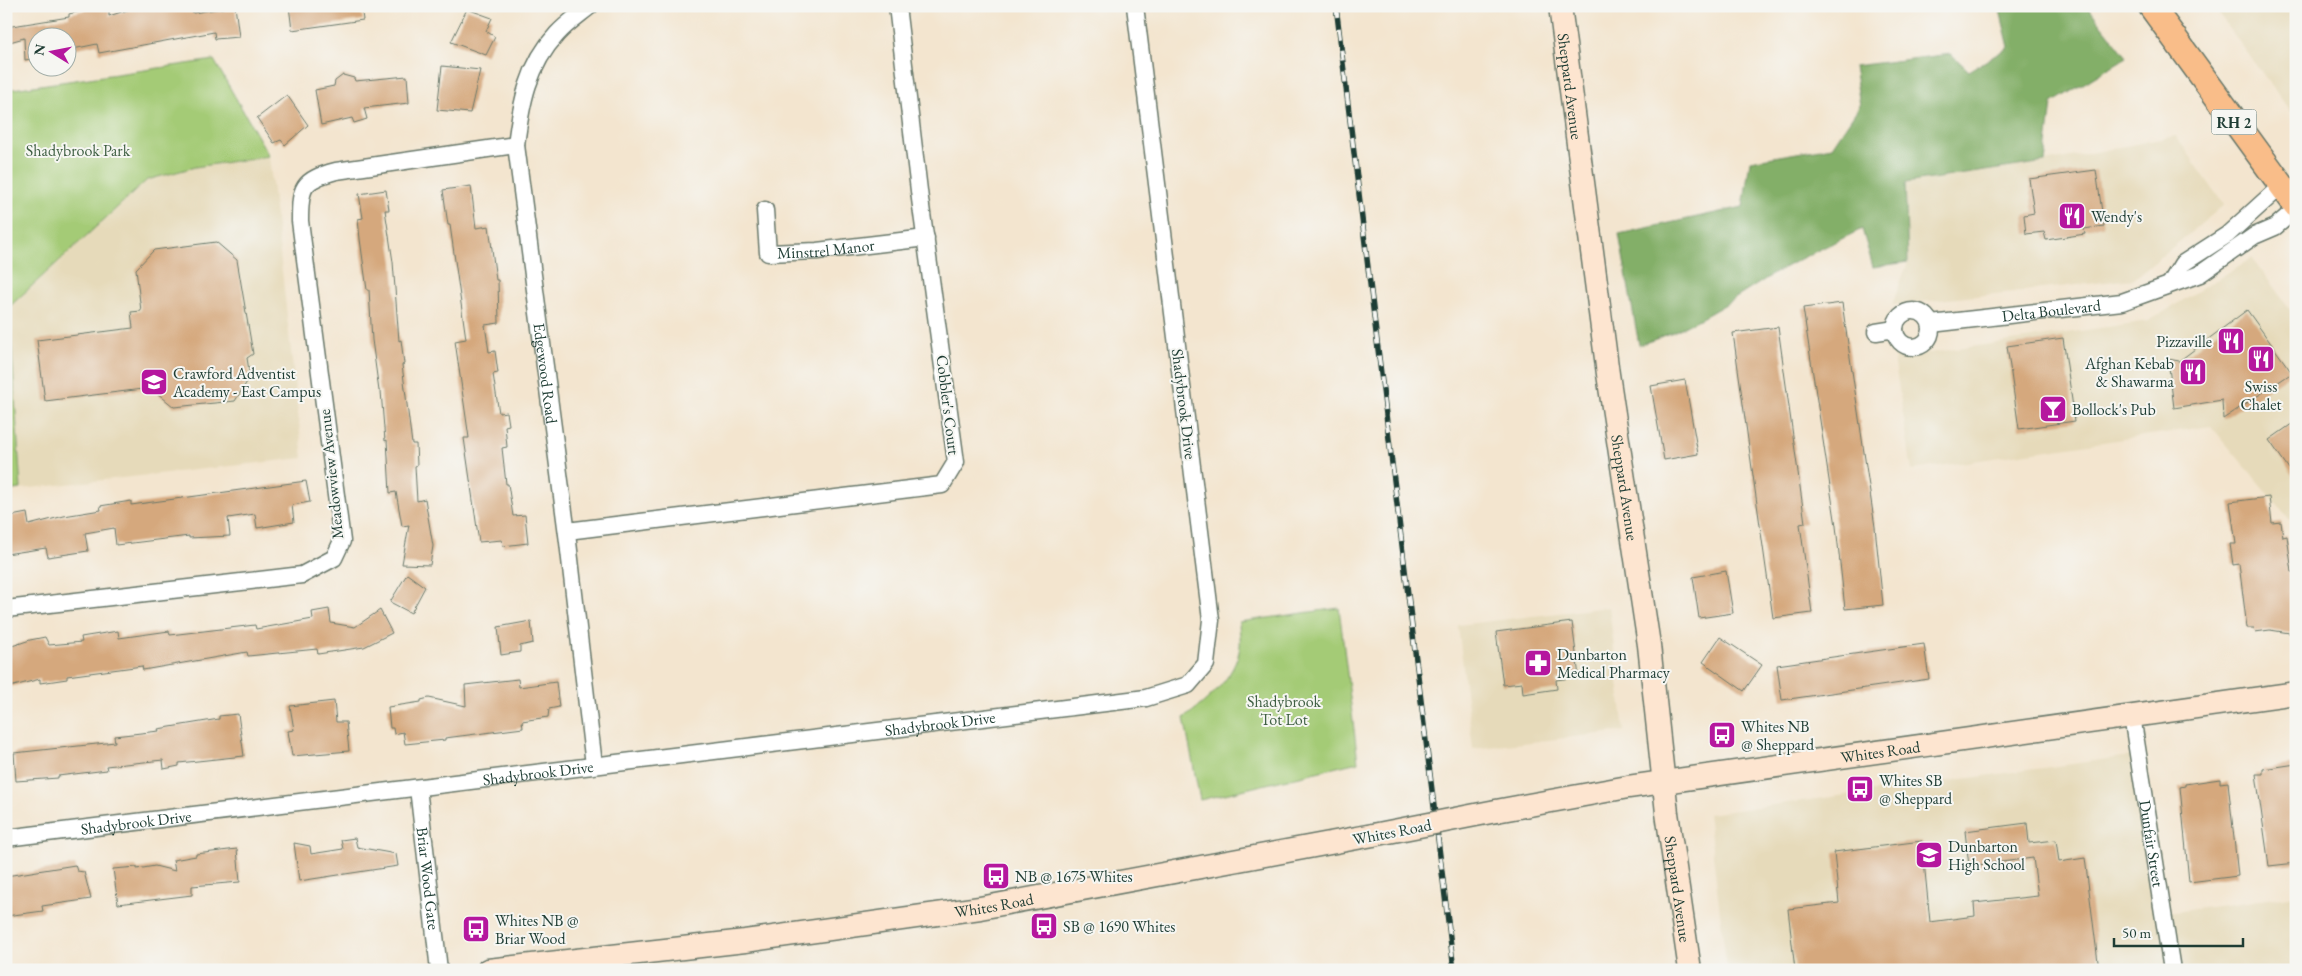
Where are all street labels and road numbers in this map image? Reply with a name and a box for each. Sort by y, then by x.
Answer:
street label: Sheppard Avenue [1553,32,1588,141]
road number: RH 2 [2212,110,2256,134]
street label: Minstrel Manor [777,234,876,263]
street label: Delta Boulevard [2001,294,2103,326]
street label: Edgewood Road [529,322,563,426]
street label: Shadybrook Drive [1167,348,1201,460]
street label: Cobbler's Court [931,354,965,456]
street label: Meadowview Avenue [314,408,348,540]
street label: Sheppard Avenue [1607,433,1644,542]
street label: Shadybrook Drive [883,706,997,741]
street label: Whites Road [1839,735,1922,767]
street label: Shadybrook Drive [481,755,595,790]
street label: Dunfair Street [2135,798,2169,888]
street label: Shadybrook Drive [79,805,193,839]
street label: Whites Road [1351,814,1434,850]
street label: Briar Wood Gate [412,826,445,931]
street label: Sheppard Avenue [1660,834,1696,944]
street label: Whites Road [953,888,1036,922]

